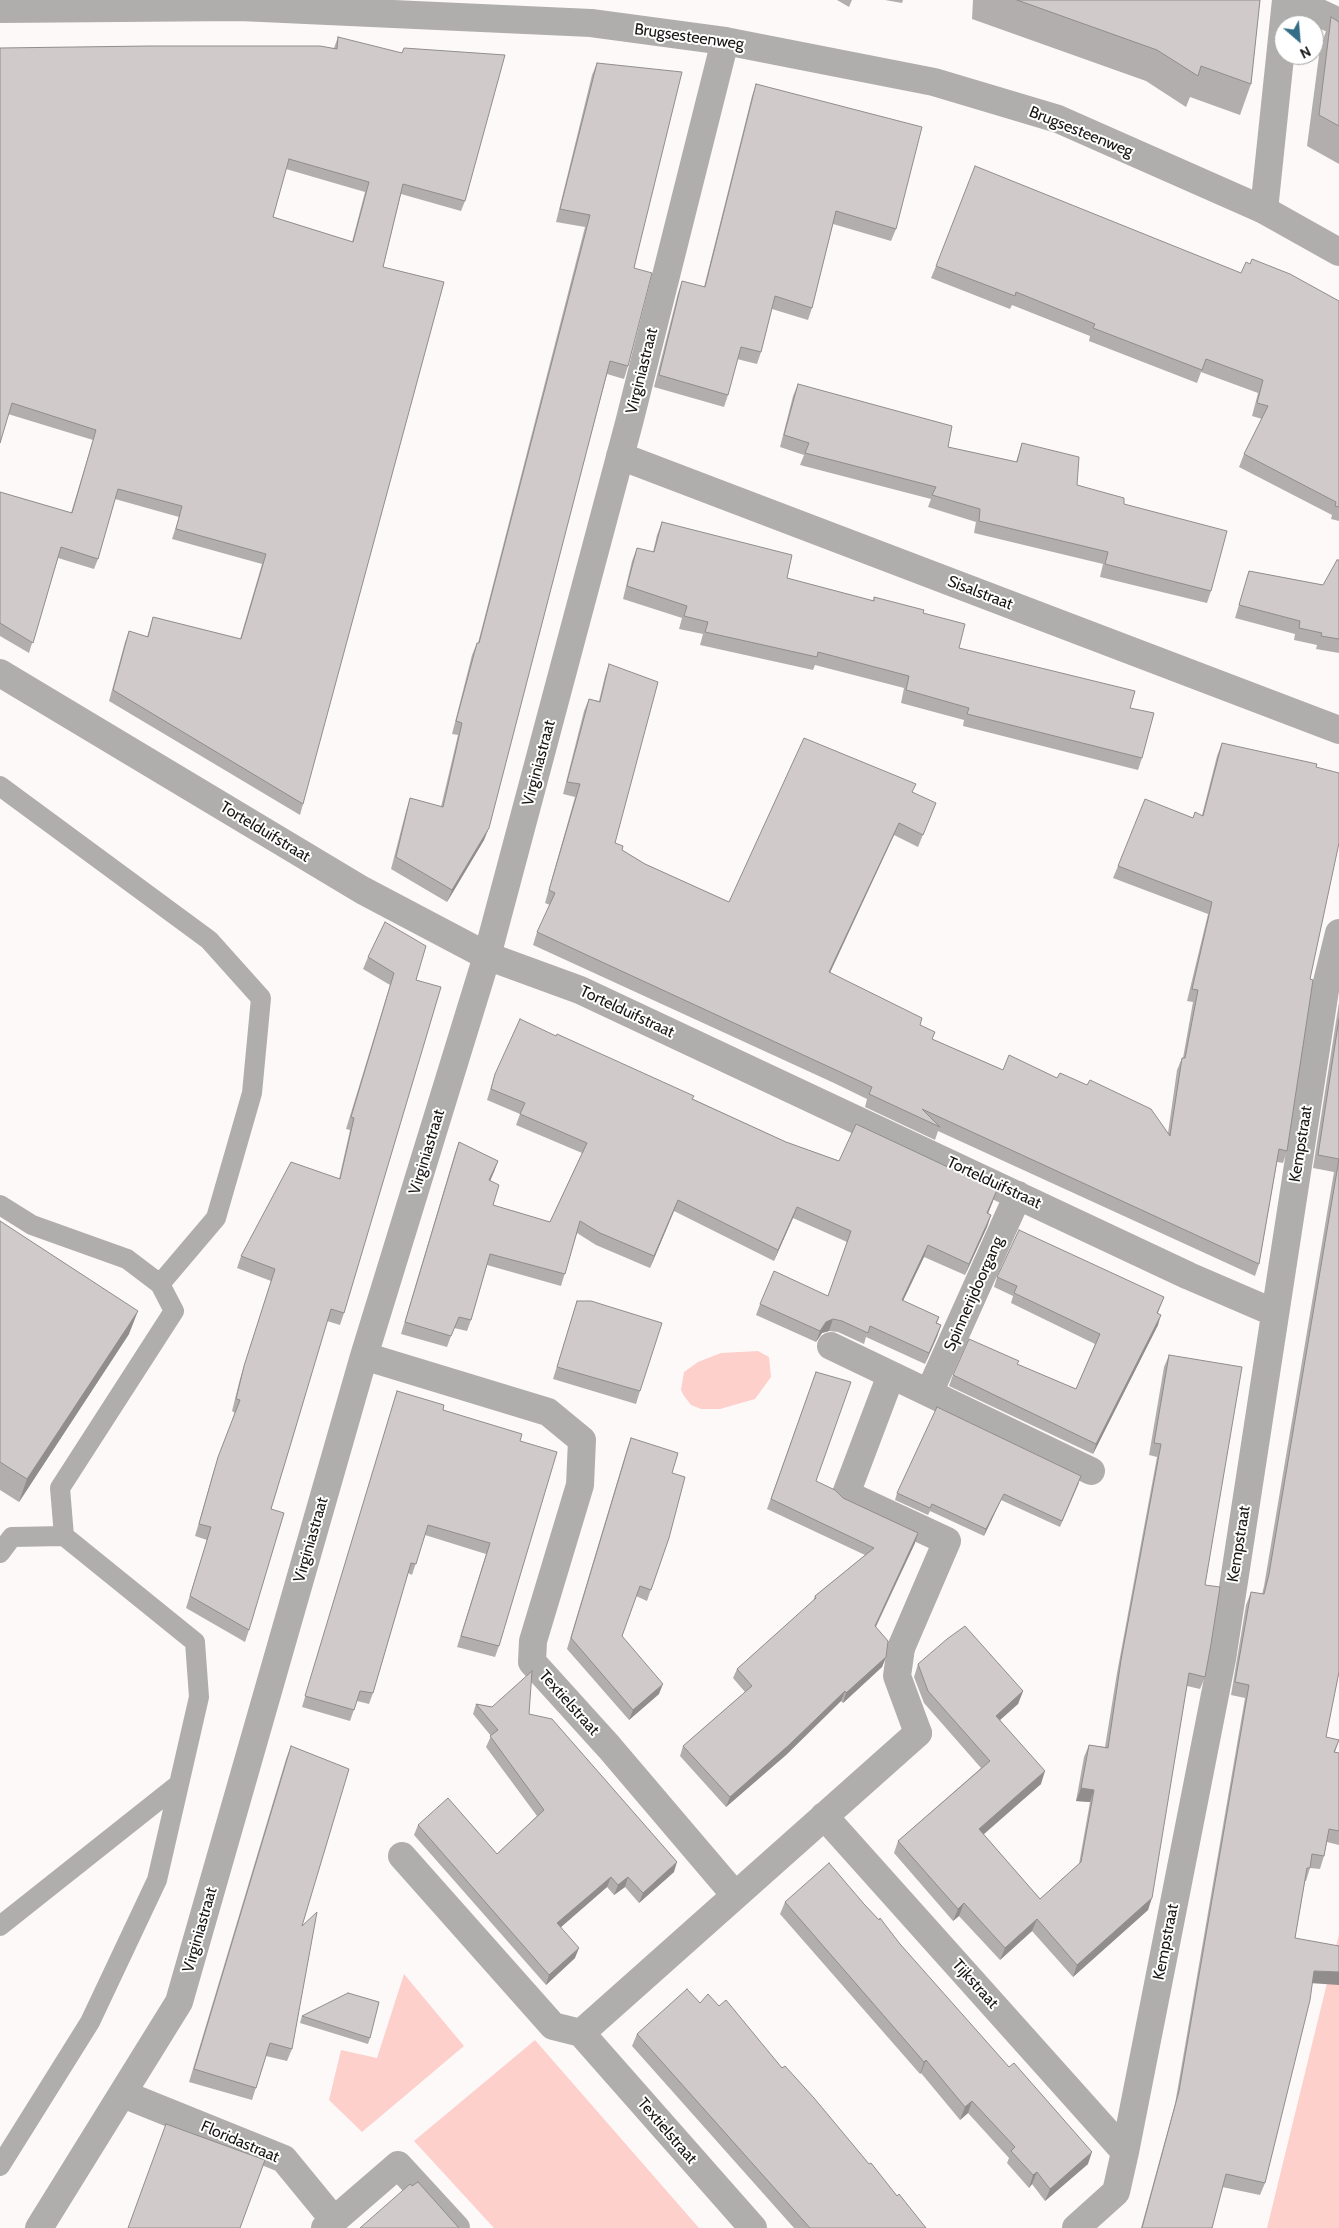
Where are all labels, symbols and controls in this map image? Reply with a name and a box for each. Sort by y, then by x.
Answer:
north arrow [1274,15,1324,65]
street label: Brugsesteenweg [633,20,745,54]
text: N [1297,42,1314,63]
street label: Brugsesteenweg [1026,102,1136,162]
street label: Virginiastraat [622,326,662,416]
street label: Sisalstraat [945,572,1015,614]
street label: Virginiastraat [518,718,560,808]
street label: Tortelduifstraat [216,798,314,866]
street label: Tortelduifstraat [577,982,677,1042]
street label: Kempstraat [1285,1104,1317,1184]
street label: Virginiastraat [405,1107,449,1197]
street label: Tortelduifstraat [944,1153,1044,1213]
street label: Spinnerijdoorgang [940,1234,1008,1354]
street label: Virginiastraat [290,1495,332,1585]
street label: Kempstraat [1223,1504,1255,1584]
street label: Textielstraat [535,1666,603,1740]
street label: Virginiastraat [179,1885,221,1975]
street label: Kempstraat [1149,1902,1183,1982]
street label: Tijkstraat [948,1955,1002,2013]
street label: Textielstraat [633,2094,701,2168]
street label: Floridastraat [198,2117,282,2167]

